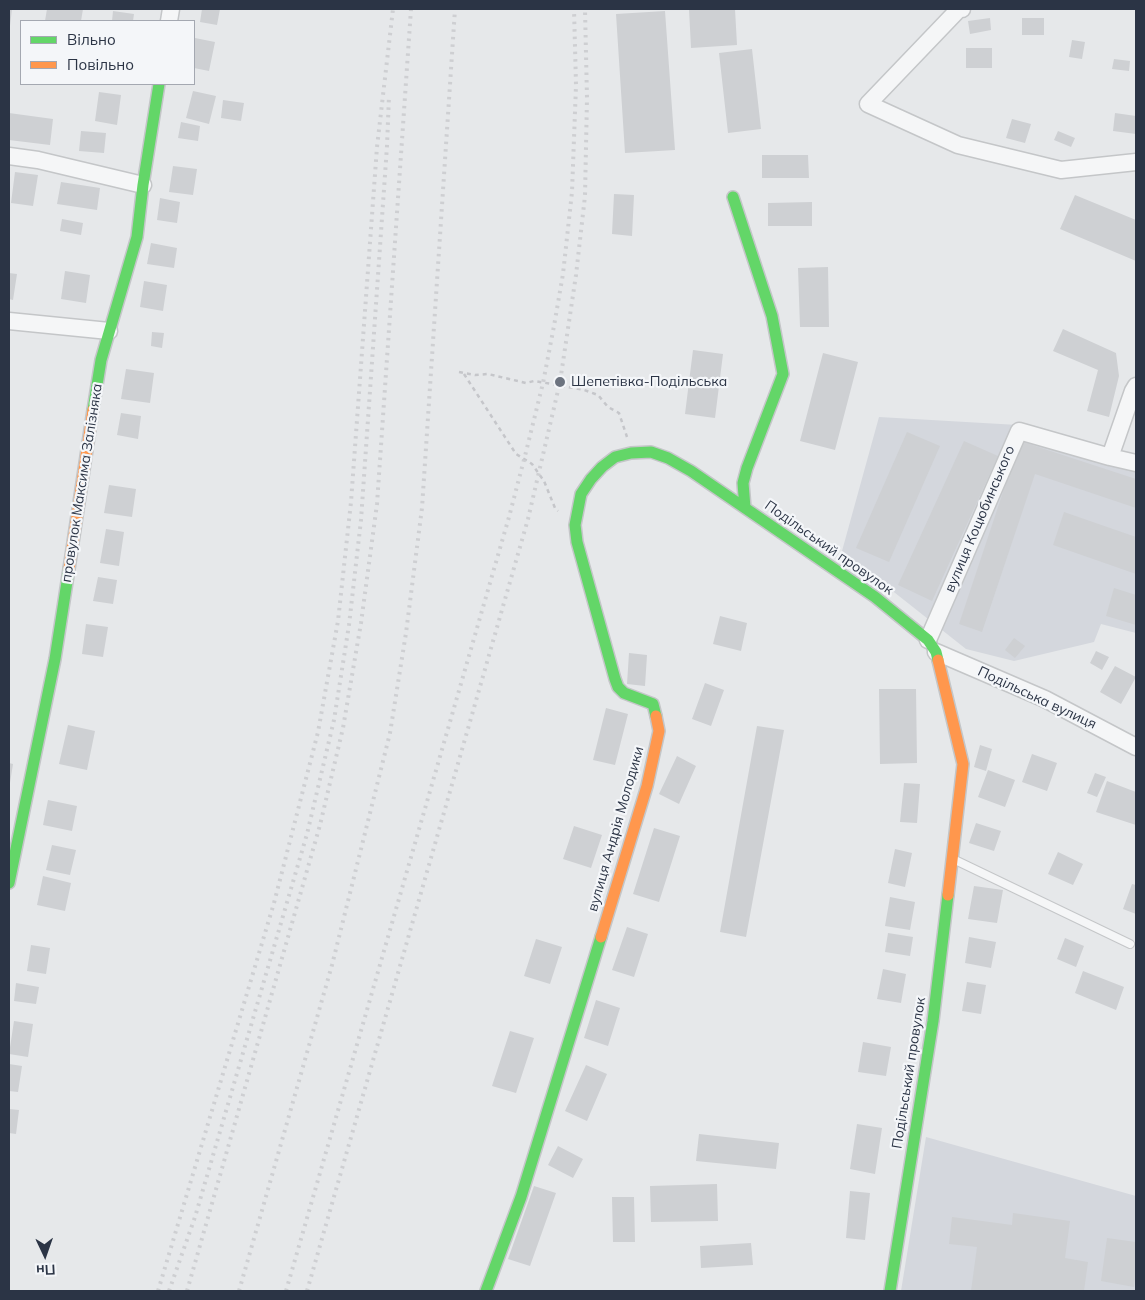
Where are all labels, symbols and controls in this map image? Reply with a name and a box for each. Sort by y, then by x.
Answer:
legend [20,20,195,85]
text: Вільно [67,30,116,49]
text: Повільно [67,55,134,74]
place label: Шепетівка-Подільська [571,374,727,390]
marker: Шепетівка-Подільська [553,375,567,389]
street label: провулок Максима Залізняка [58,382,106,584]
street label: вулиця Коцюбинського [941,443,1019,595]
street label: Подільський провулок [761,497,897,599]
street label: Подільська вулиця [975,663,1099,733]
street label: вулиця Андрія Молодики [584,744,648,914]
street label: Подільський провулок [889,996,929,1150]
north arrow [20,1230,70,1280]
text: Пн [36,1260,56,1279]

